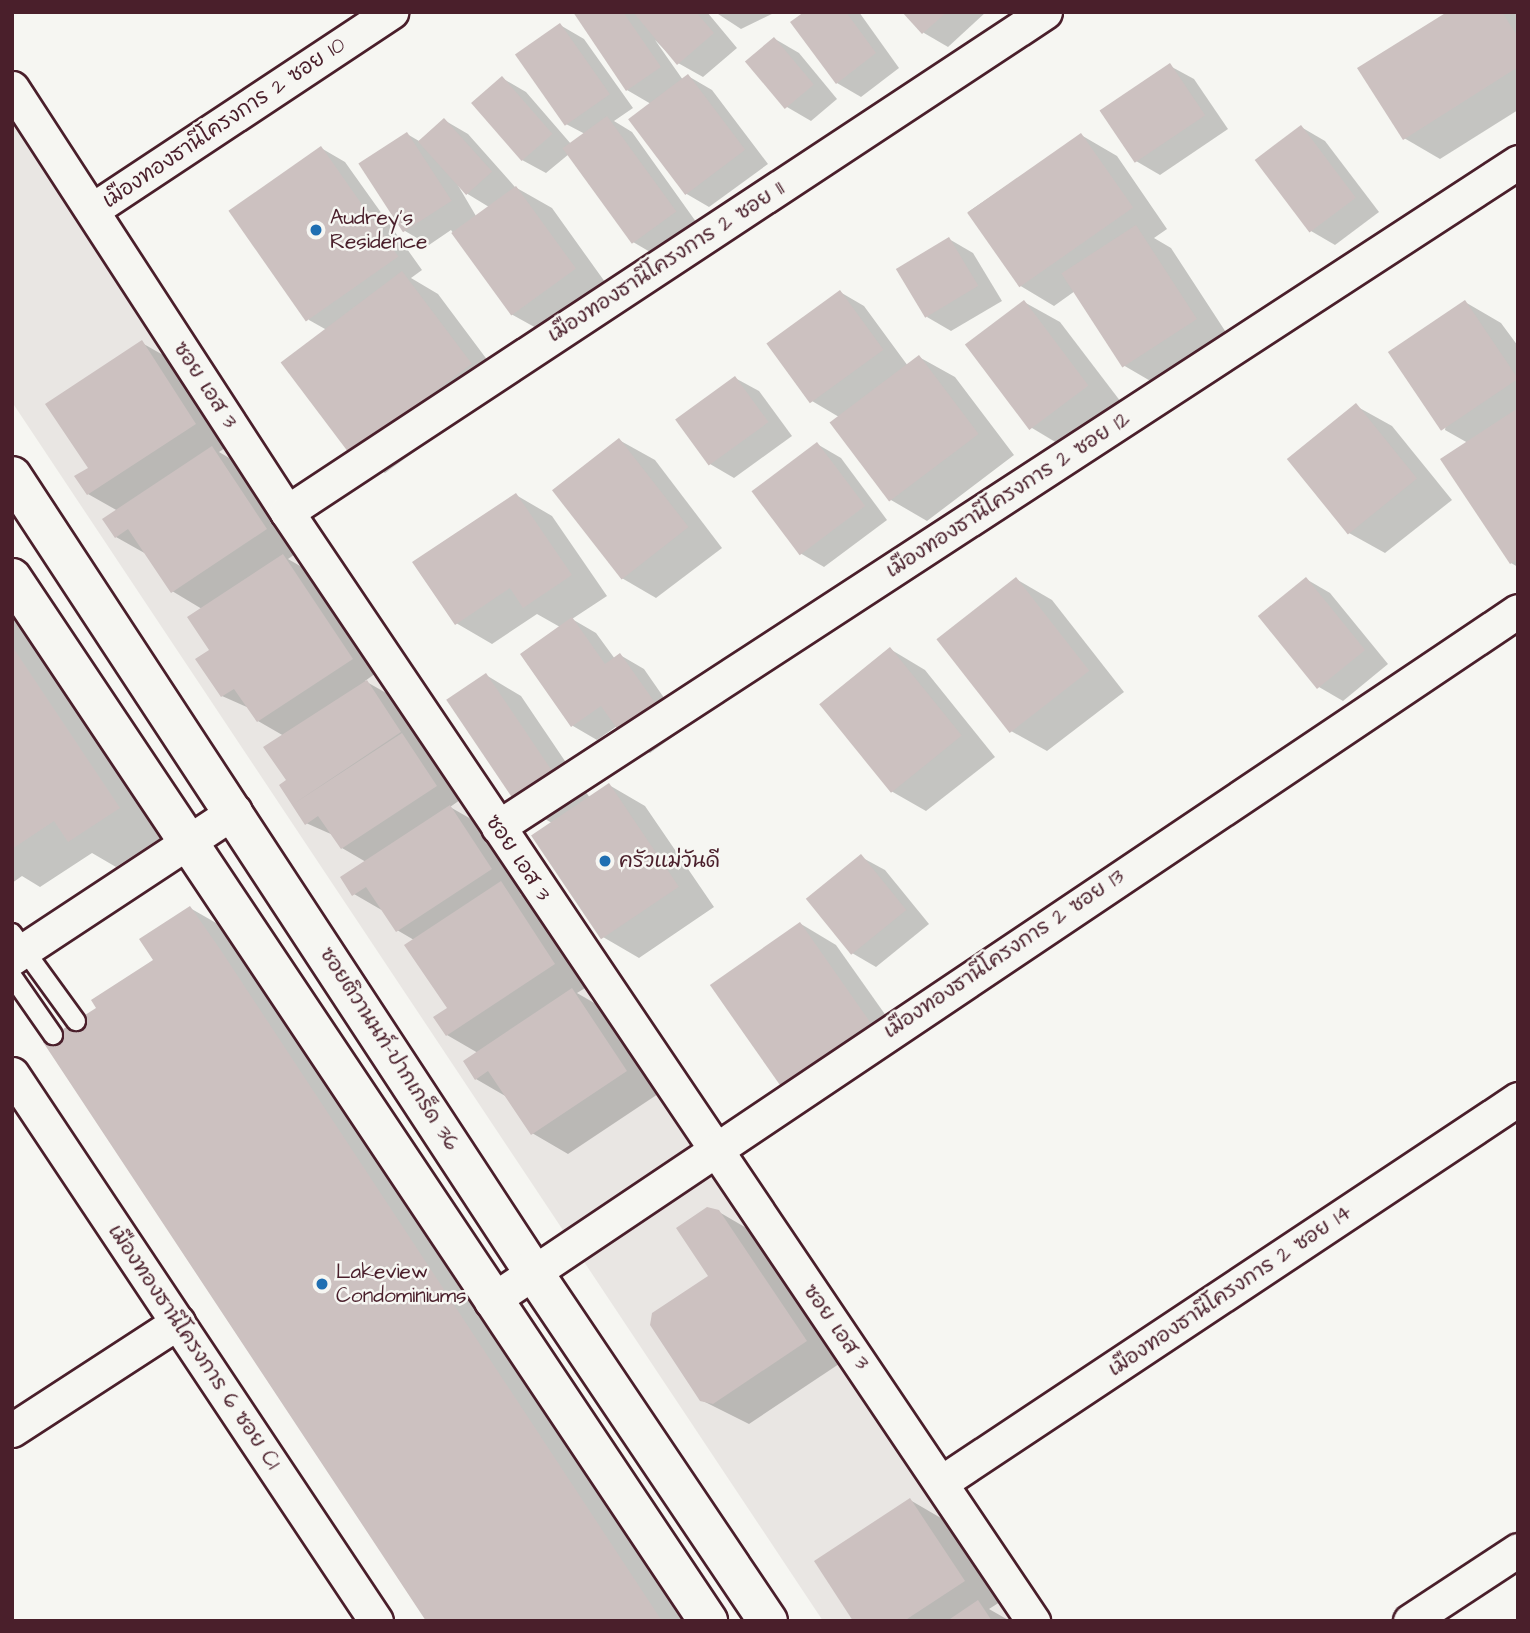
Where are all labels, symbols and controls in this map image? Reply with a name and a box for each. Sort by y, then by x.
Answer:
street label: เมืองทองธานีโครงการ 2 ซอย 10 [98,32,350,214]
street label: เมืองทองธานีโครงการ 2 ซอย 11 [543,176,789,348]
place label: Audrey's Residence [330,205,427,255]
marker: Audrey's Residence [308,222,324,238]
street label: ซอย เอส 3 [168,337,242,433]
street label: เมืองทองธานีโครงการ 2 ซอย 12 [881,406,1135,584]
street label: ซอย เอส 3 [480,810,556,906]
place label: ครัวแม่วันดี [619,848,720,874]
marker: ครัวแม่วันดี [597,853,613,869]
street label: เมืองทองธานีโครงการ 2 ซอย 13 [879,864,1129,1044]
street label: ซอยติวานนท์-ปากเกร็ด 36 [314,943,464,1155]
street label: เมืองทองธานีโครงการ 2 ซอย 14 [1103,1200,1357,1382]
street label: เมืองทองธานีโครงการ 6 ซอย C1 [102,1220,286,1474]
place label: Lakeview Condominiums [336,1259,467,1309]
marker: Lakeview Condominiums [314,1276,330,1292]
street label: ซอย เอส 3 [797,1279,875,1375]

